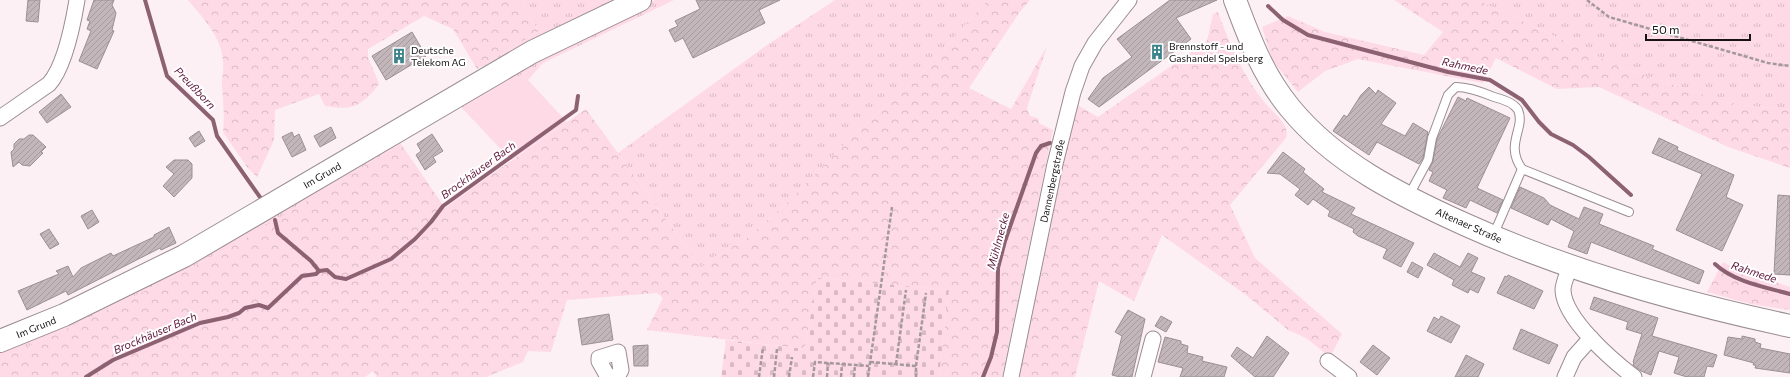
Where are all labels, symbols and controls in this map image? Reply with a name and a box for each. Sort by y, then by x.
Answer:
scale bar [1646,16,1750,42]
text: 50 m [1652,22,1680,36]
place label: Brennstoff - und Gashandel Spelsberg [1169,40,1264,64]
building icon: Brennstoff - und Gashandel Spelsberg [1148,43,1166,61]
place label: Deutsche Telekom AG [411,44,465,68]
building icon: Deutsche Telekom AG [390,47,408,65]
water label: Rahmede [1441,54,1490,77]
water label: Preußborn [172,64,219,111]
water label: Brockhäuser Bach [438,138,518,201]
street label: Dannenbergstraße [1037,138,1067,224]
street label: Im Grund [301,159,343,191]
street label: Altenaer Straße [1434,205,1504,245]
water label: Mühlmecke [984,211,1011,271]
water label: Rahmede [1730,258,1779,285]
water label: Brockhäuser Bach [111,309,198,356]
street label: Im Grund [14,314,58,340]

